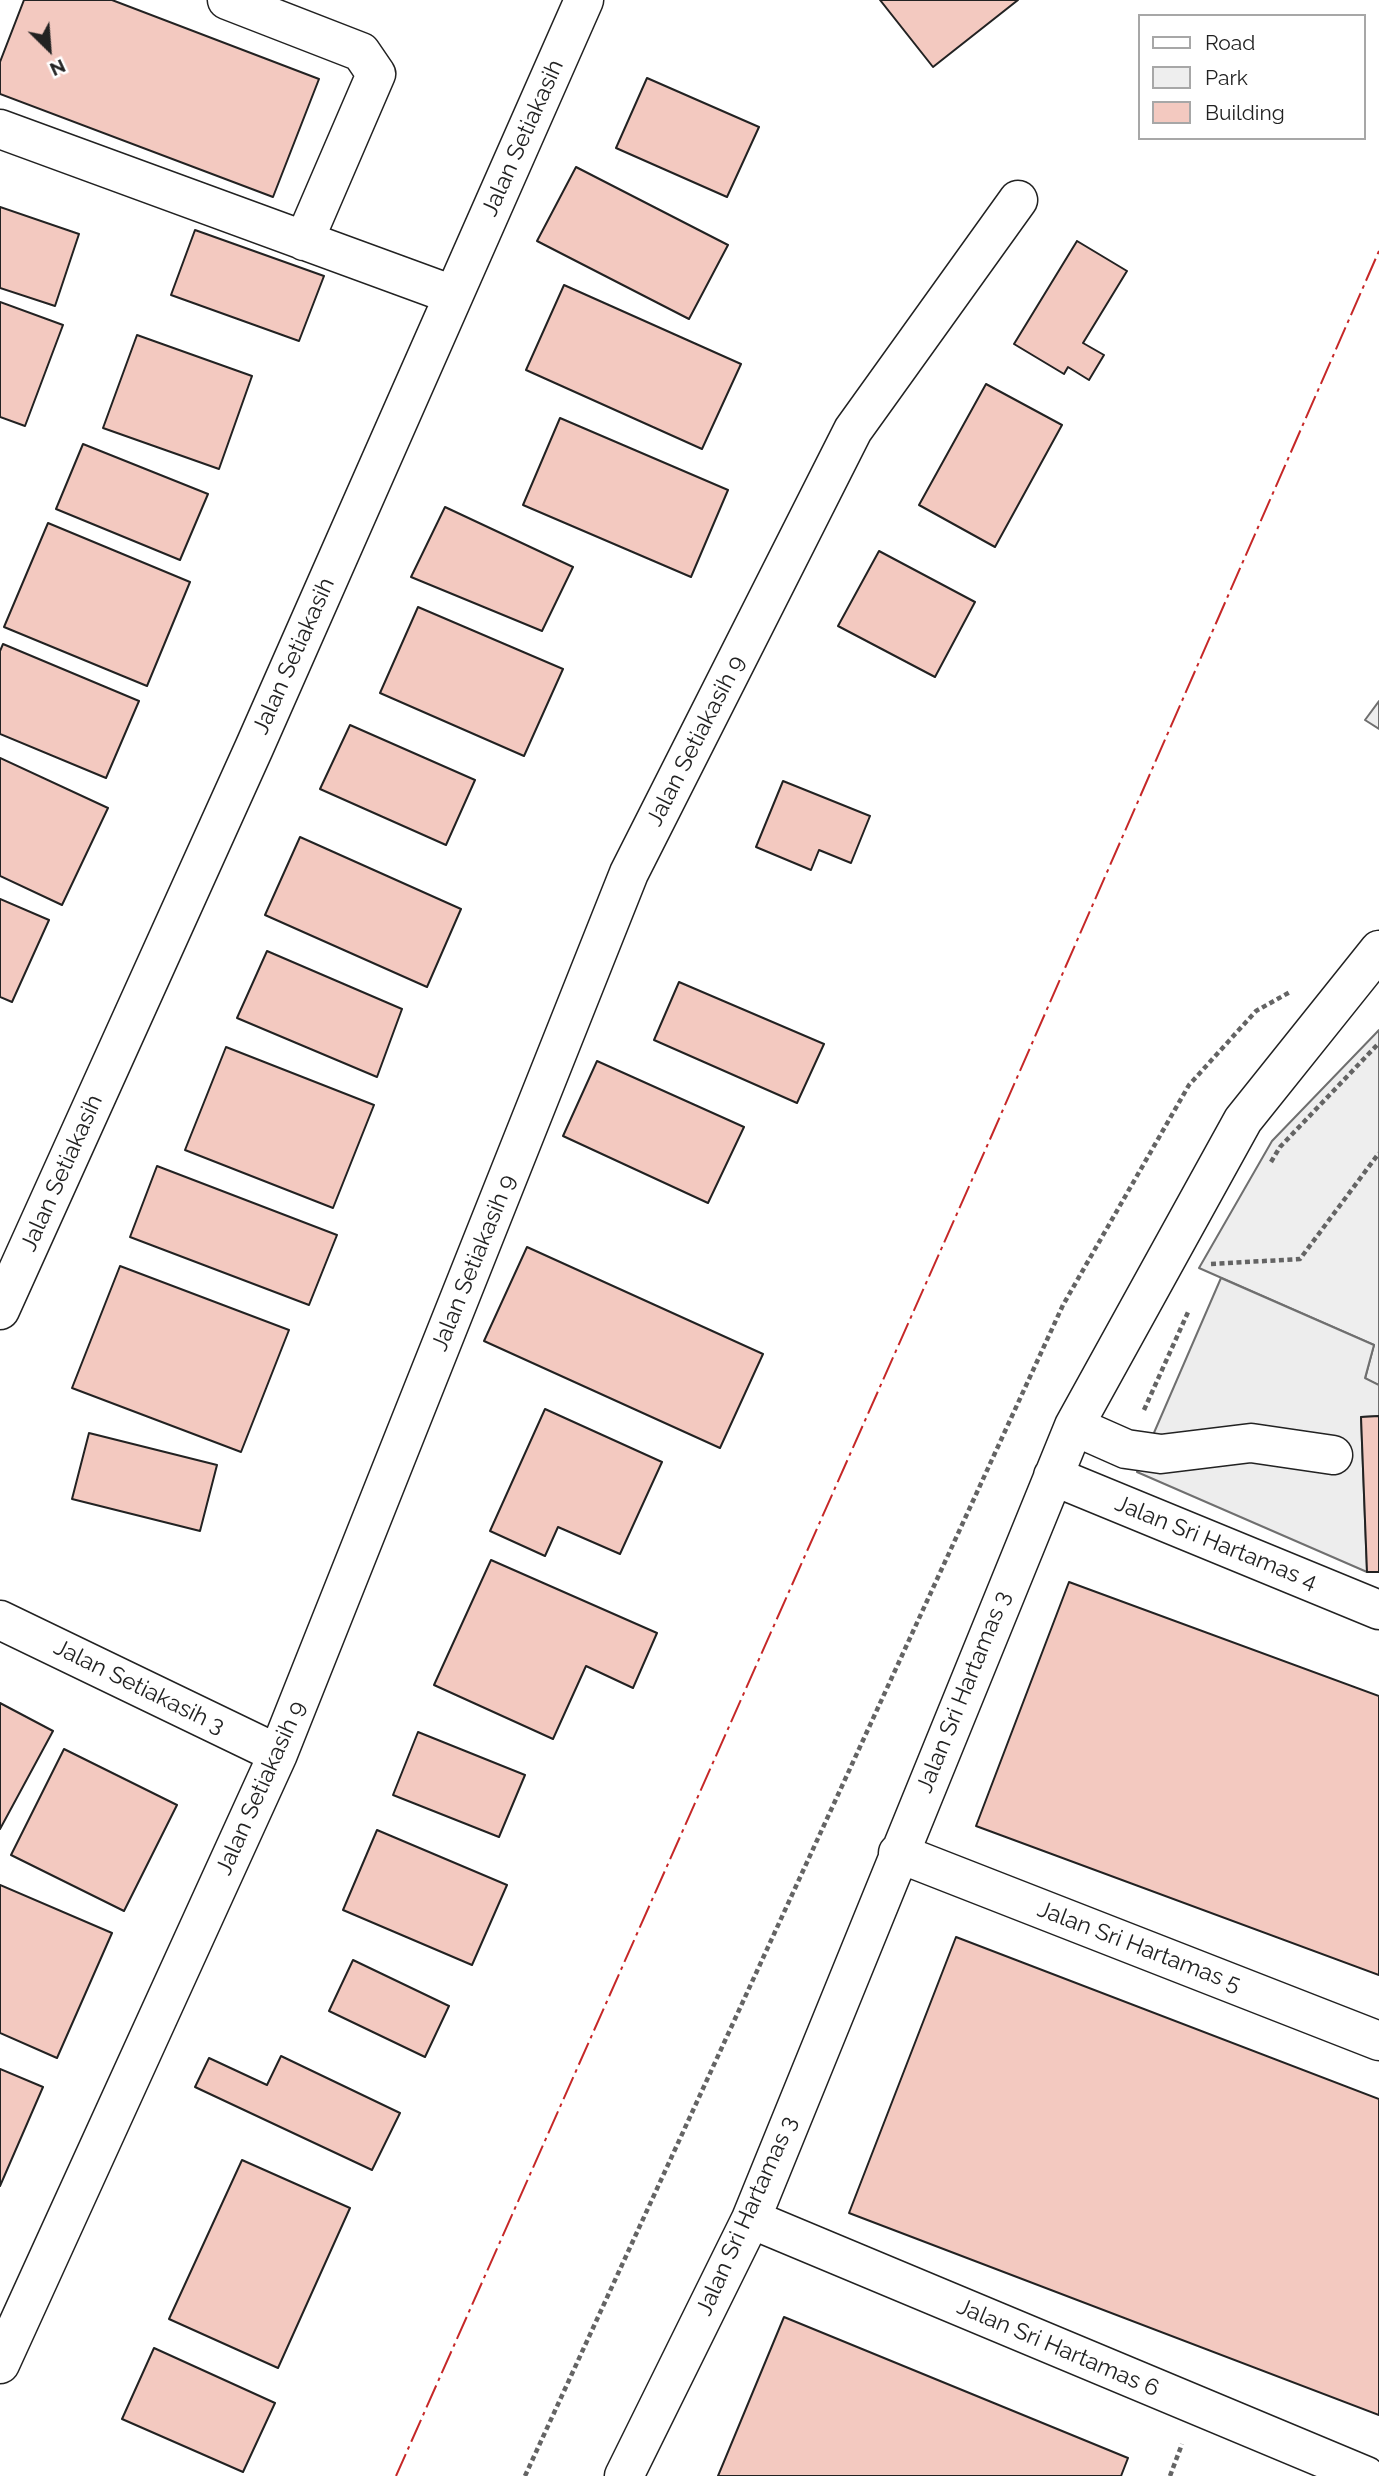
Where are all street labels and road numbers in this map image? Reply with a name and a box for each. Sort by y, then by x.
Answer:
street label: Jalan Setiakasih [476,56,570,220]
street label: Jalan Setiakasih [247,574,341,738]
street label: Jalan Setiakasih 9 [641,651,751,831]
street label: Jalan Setiakasih [15,1091,109,1255]
street label: Jalan Setiakasih 9 [426,1171,522,1355]
street label: Jalan Sri Hartamas 4 [1111,1490,1321,1596]
street label: Jalan Sri Hartamas 3 [911,1587,1017,1797]
street label: Jalan Setiakasih 3 [49,1634,229,1740]
street label: Jalan Setiakasih 9 [210,1697,312,1879]
street label: Jalan Sri Hartamas 5 [1034,1896,1244,1998]
street label: Jalan Sri Hartamas 3 [691,2112,803,2320]
street label: Jalan Sri Hartamas 6 [953,2293,1163,2403]

